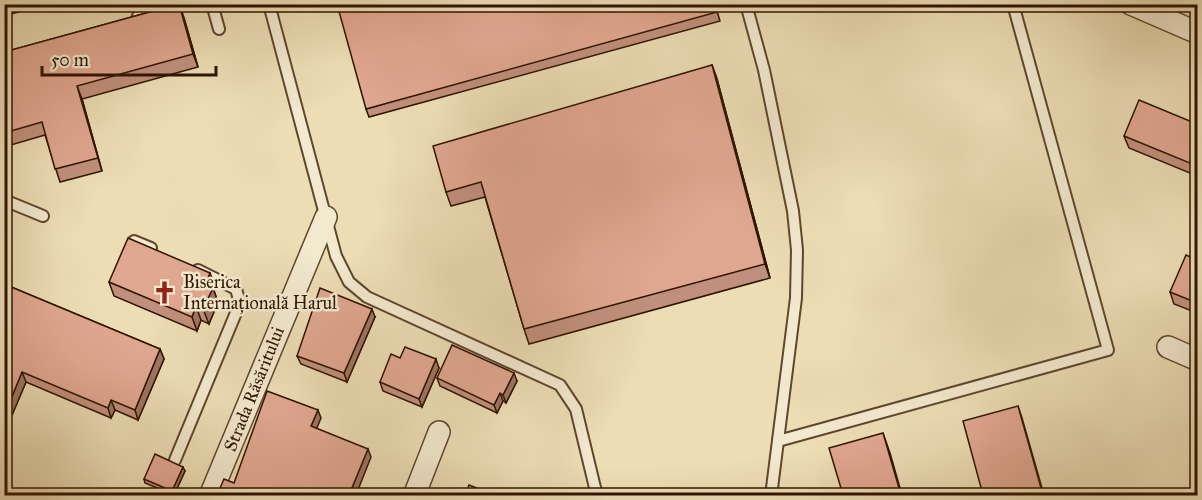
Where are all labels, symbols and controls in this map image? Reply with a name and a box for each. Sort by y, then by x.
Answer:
scale bar [42,39,216,77]
text: 50 m [51,49,89,71]
place label: Biserica Internațională Harul [183,271,337,314]
church icon: Biserica Internațională Harul [152,279,178,305]
street label: Strada Răsăritului [219,323,289,455]

